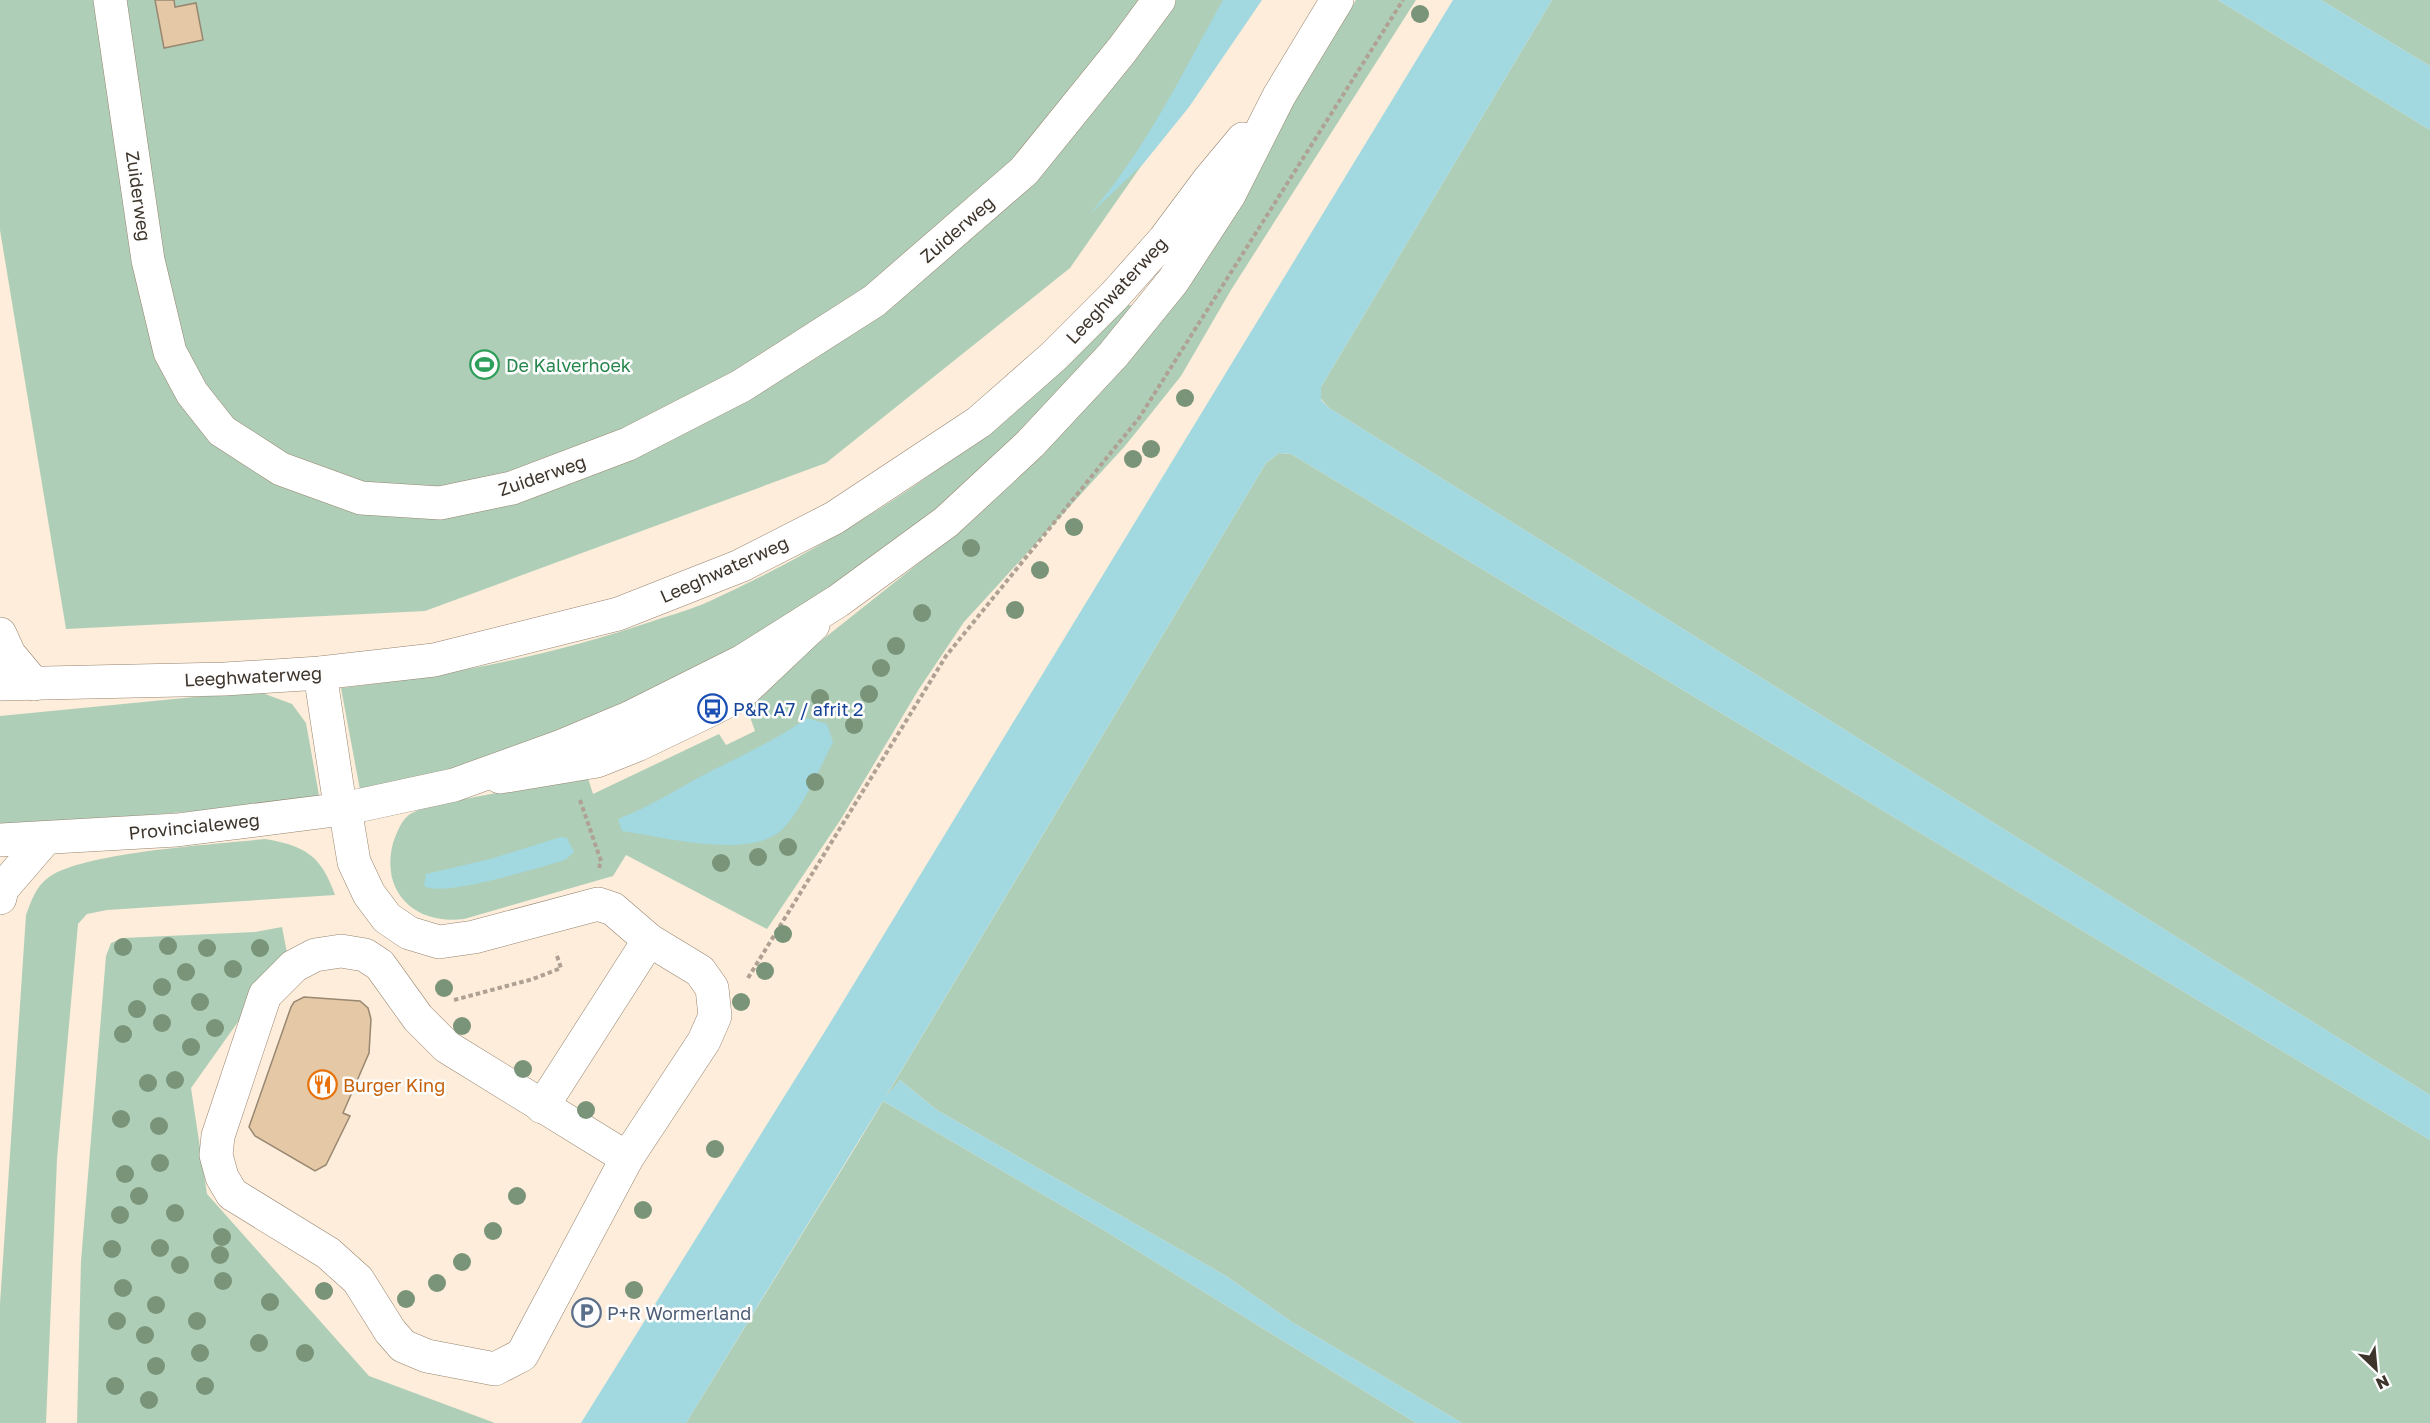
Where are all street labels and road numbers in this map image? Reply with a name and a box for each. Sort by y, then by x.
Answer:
street label: Zuiderweg [122,149,156,243]
street label: Zuiderweg [915,191,999,267]
street label: Leeghwaterweg [1061,232,1171,348]
street label: Zuiderweg [495,450,589,500]
street label: Leeghwaterweg [656,531,792,607]
street label: Leeghwaterweg [183,661,323,691]
street label: Provincialeweg [127,808,261,844]

